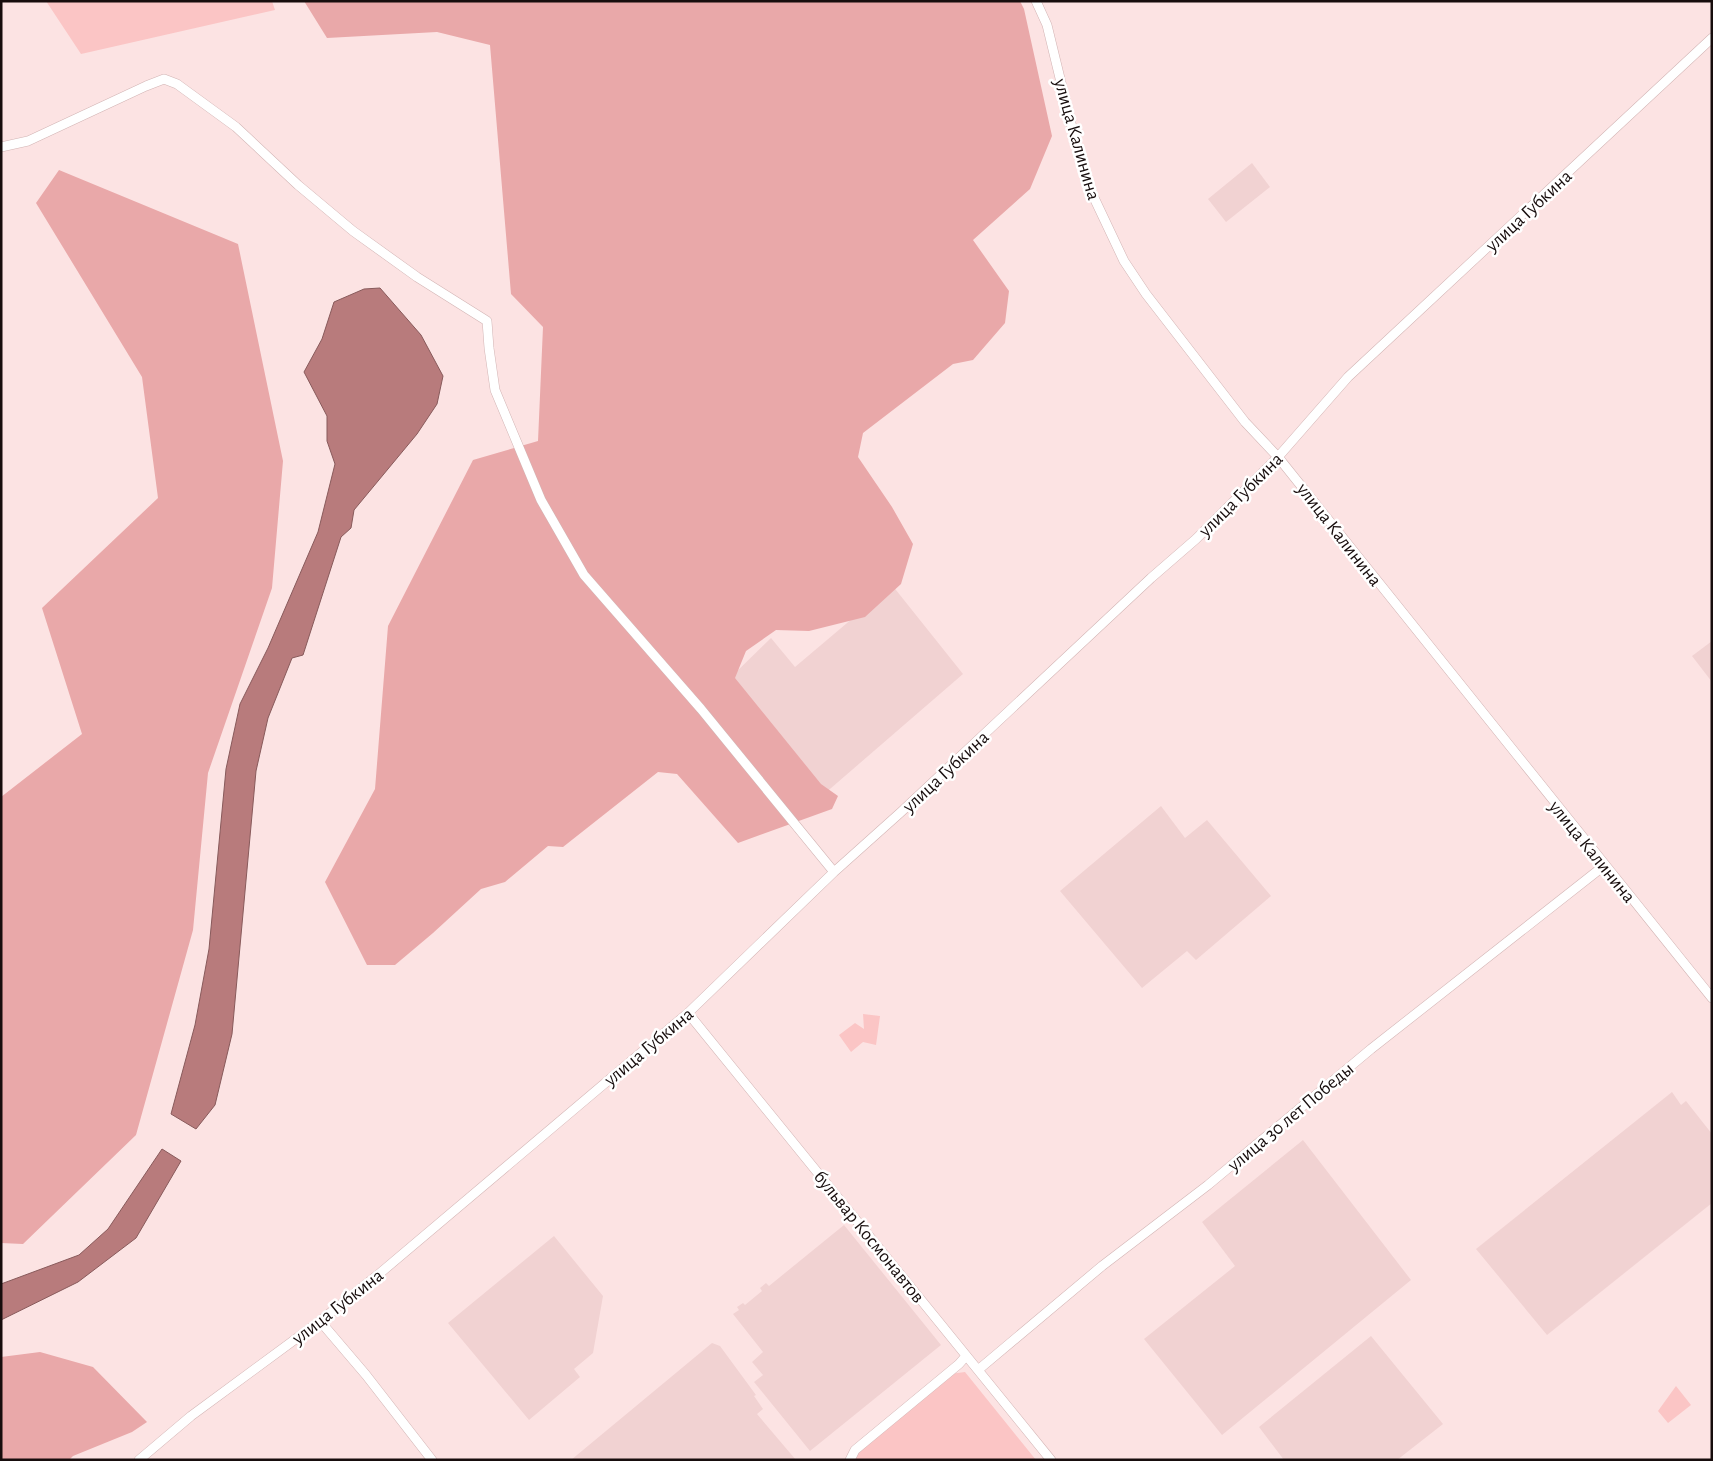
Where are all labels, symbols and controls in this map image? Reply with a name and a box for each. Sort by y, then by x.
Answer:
street label: улица Калинина [1050,76,1103,203]
street label: улица Губкина [1482,166,1576,256]
street label: улица Губкина [1195,449,1287,541]
street label: улица Калинина [1292,479,1385,590]
street label: улица Губкина [899,727,993,817]
street label: улица Калинина [1544,797,1639,907]
street label: улица Губкина [600,1004,697,1090]
street label: улица 30 лет Победы [1224,1059,1357,1176]
street label: бульвар Космонавтов [810,1167,928,1307]
street label: улица Губкина [288,1266,387,1349]

